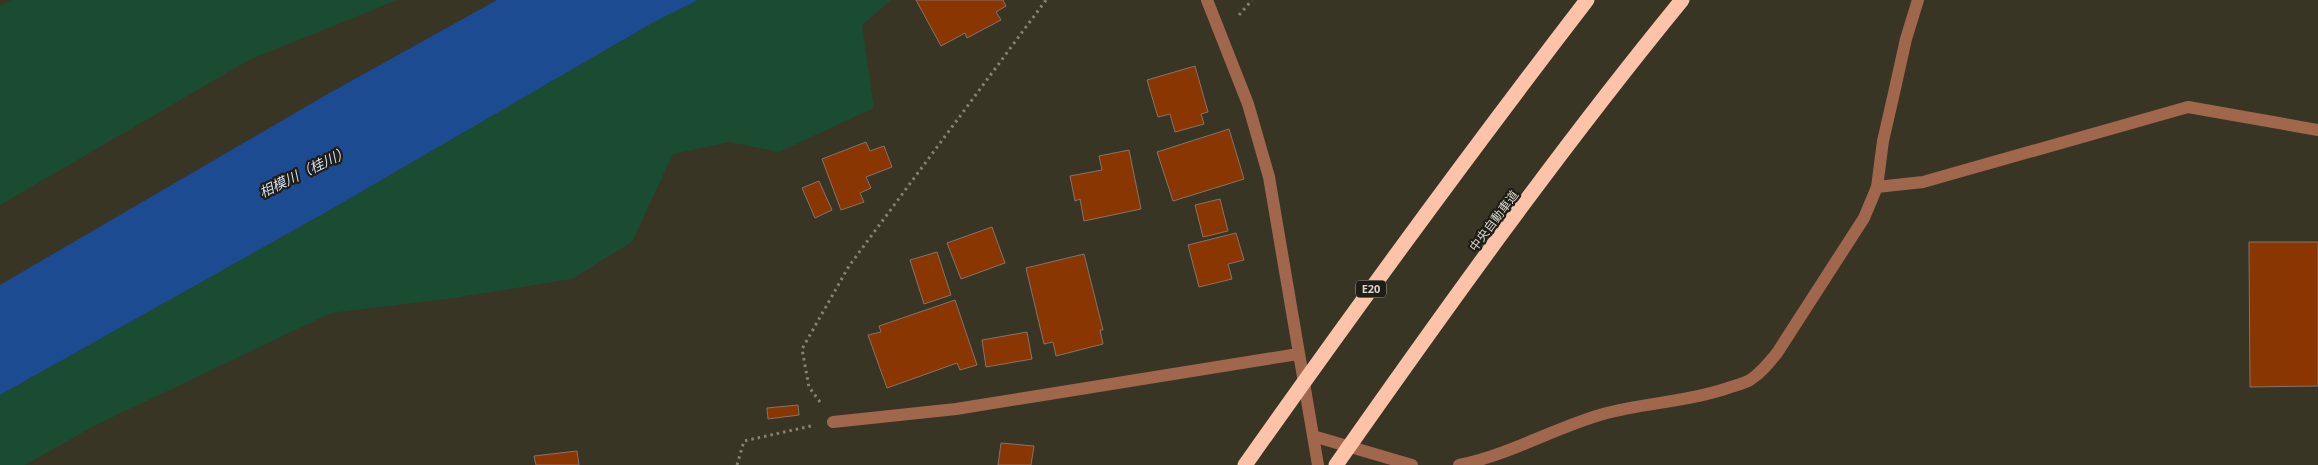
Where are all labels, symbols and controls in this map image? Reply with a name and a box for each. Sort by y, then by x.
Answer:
water label: 相模川（桂川） [256,142,352,202]
street label: 中央自動車道 [1465,187,1522,255]
road number: E20 [1356,280,1386,298]

